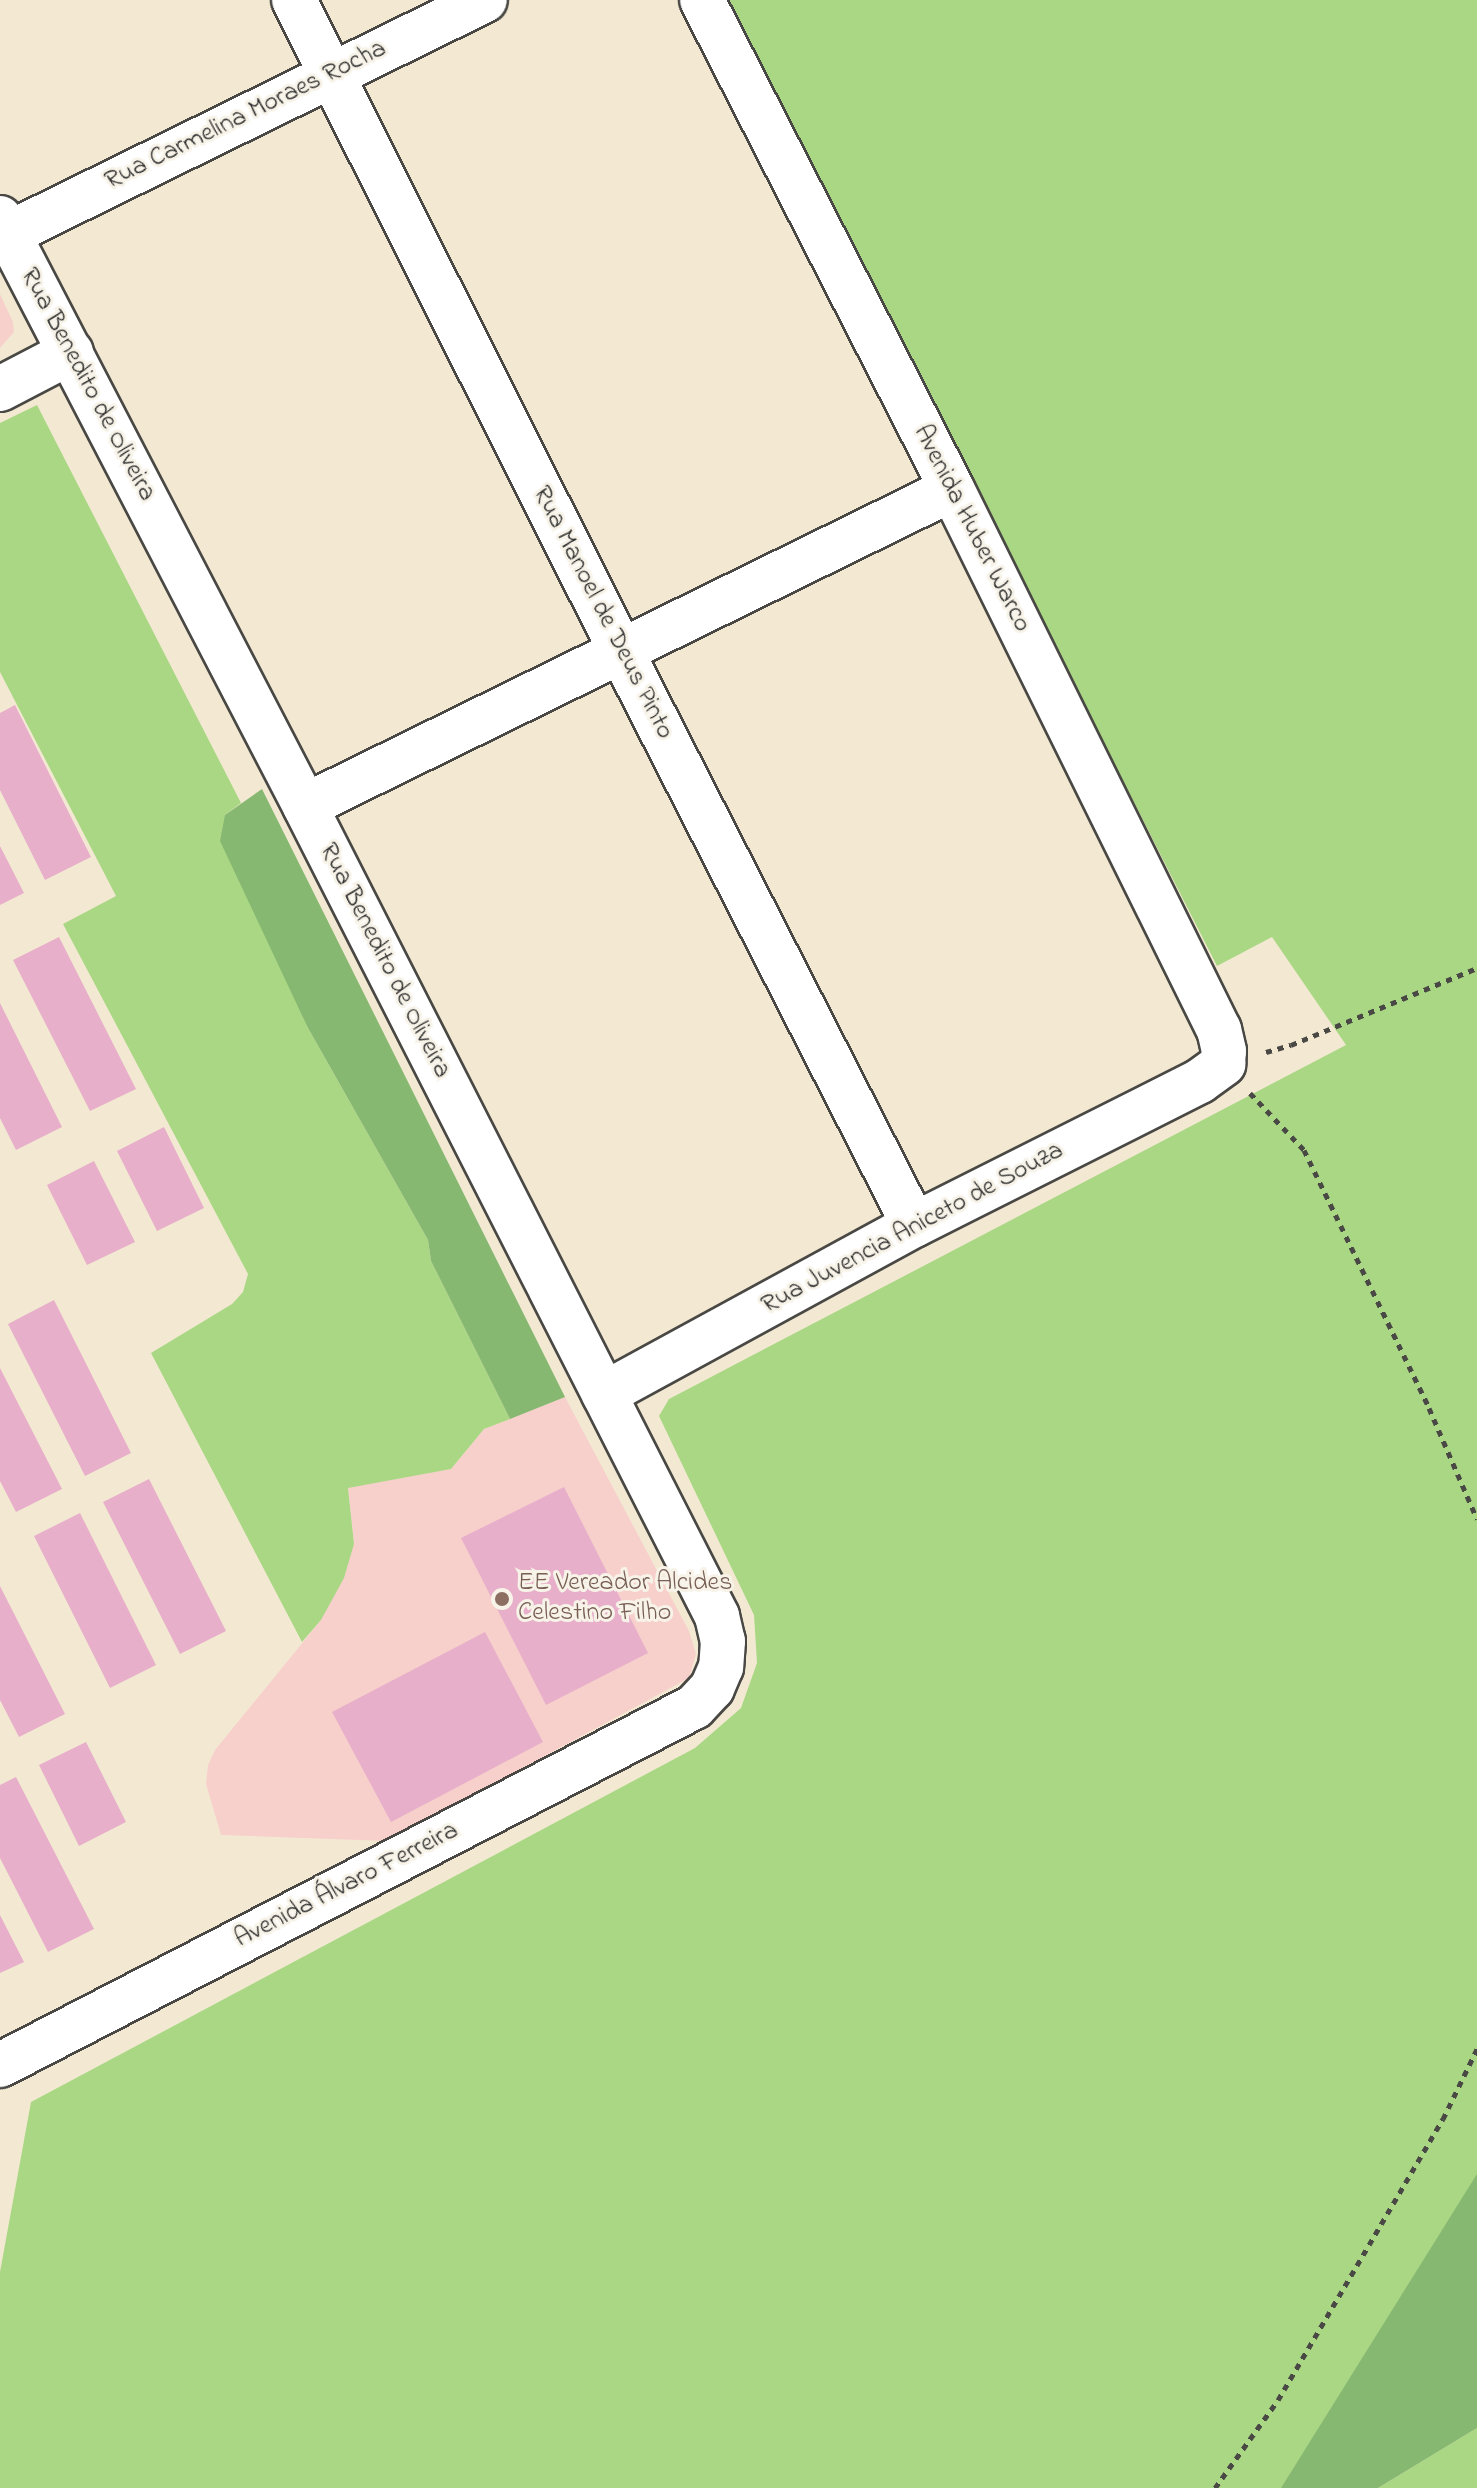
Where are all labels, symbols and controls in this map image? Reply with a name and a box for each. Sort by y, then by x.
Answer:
street label: Rua Carmelina Moraes Rocha [100,34,392,198]
street label: Rua Benedito de Oliveira [12,263,162,507]
street label: Avenida Huber Warco [905,420,1037,638]
street label: Rua Manoel de Deus Pinto [525,481,679,745]
street label: Rua Benedito de Oliveira [311,838,457,1084]
street label: Rua Juvencia Aniceto de Souza [757,1136,1069,1322]
place label: EE Vereador Alcides Celestino Filho [518,1568,732,1630]
marker: EE Vereador Alcides Celestino Filho [493,1590,511,1608]
street label: Avenida Álvaro Ferreira [230,1816,464,1956]

